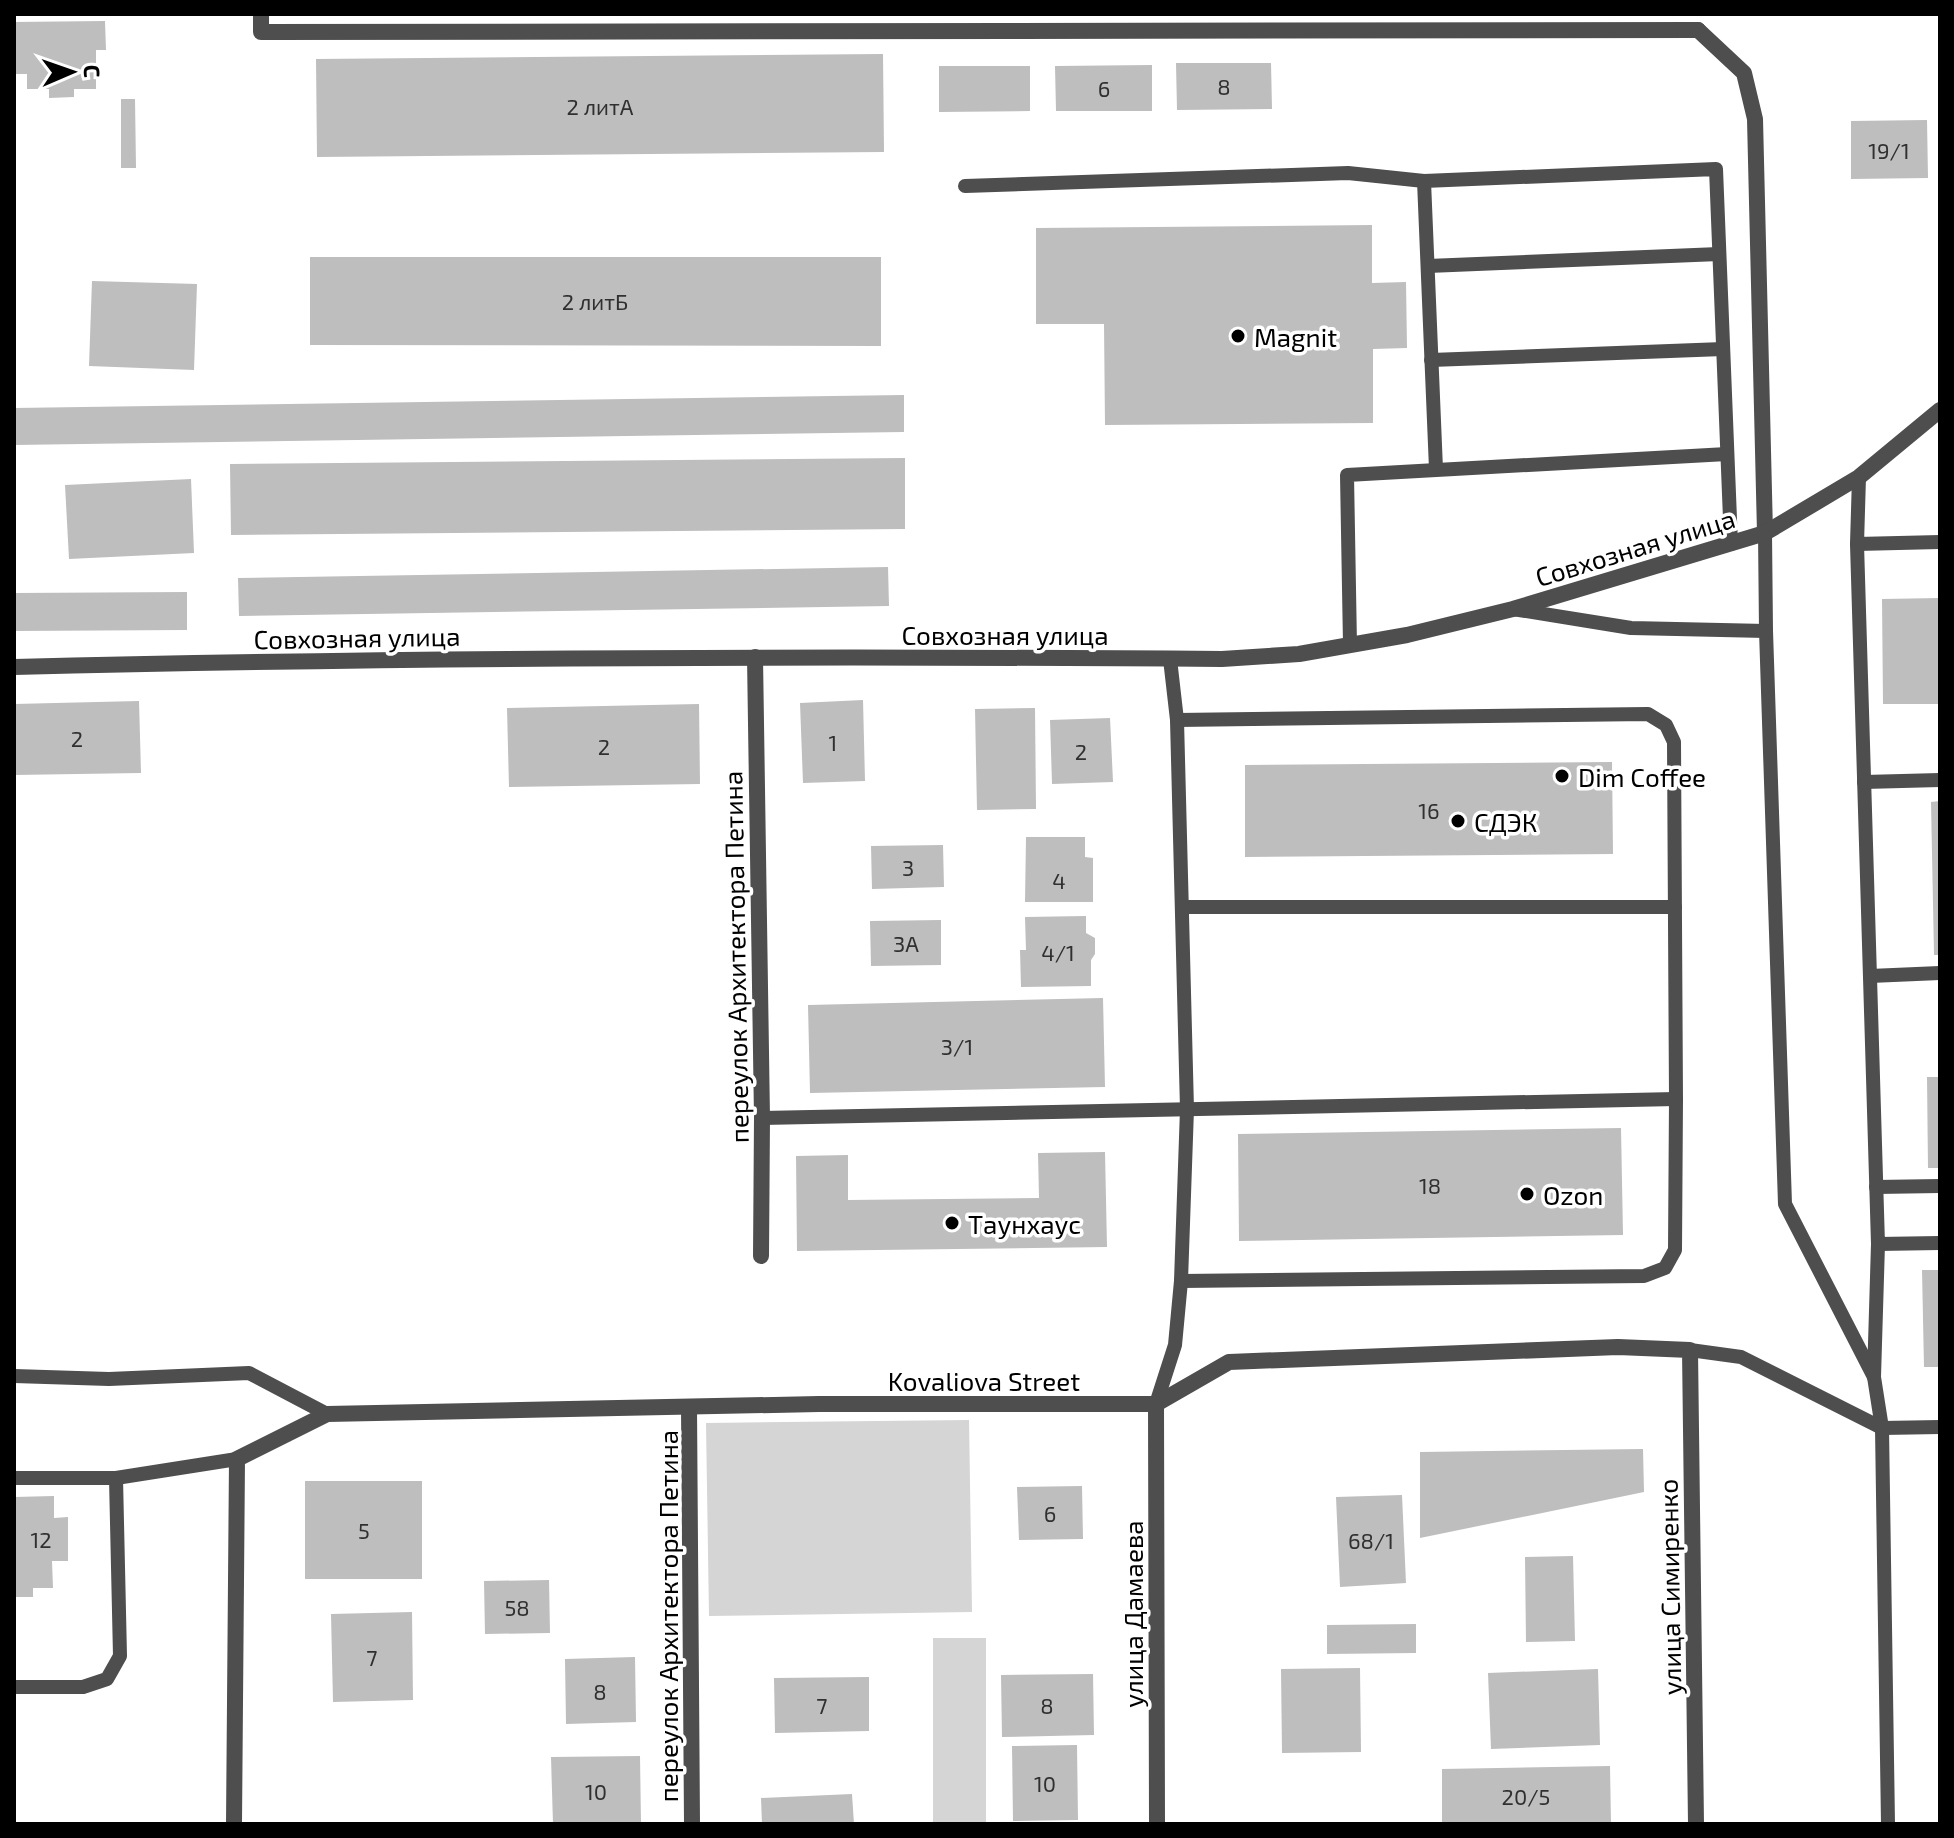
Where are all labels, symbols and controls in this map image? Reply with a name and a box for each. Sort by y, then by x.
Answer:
north arrow [32,32,112,112]
text: С [80,64,106,78]
house number: 8 [1217,73,1231,99]
house number: 6 [1098,75,1110,101]
house number: 2 литА [566,93,634,119]
house number: 19/1 [1868,137,1910,163]
house number: 2 литБ [562,288,628,314]
place label: Magnit [1254,321,1337,352]
marker: Magnit [1229,327,1247,345]
street label: Совхозная улица [1531,502,1739,593]
street label: Совхозная улица [902,619,1109,651]
street label: Совхозная улица [253,620,461,655]
house number: 2 [71,725,83,751]
house number: 1 [829,729,837,755]
house number: 2 [598,733,610,759]
house number: 2 [1075,738,1087,764]
place label: Dim Coffee [1578,761,1706,792]
marker: Dim Coffee [1553,767,1571,785]
street label: переулок Архитектора Петина [716,771,755,1143]
house number: 16 [1418,797,1440,823]
place label: СДЭК [1474,806,1537,837]
marker: СДЭК [1449,812,1467,830]
house number: 3 [902,854,914,880]
house number: 4 [1052,867,1066,893]
house number: 3А [893,930,919,956]
house number: 4/1 [1041,939,1075,965]
house number: 3/1 [941,1033,973,1059]
house number: 18 [1419,1172,1441,1198]
place label: Ozon [1543,1179,1603,1210]
marker: Ozon [1518,1185,1536,1203]
place label: Таунхаус [968,1208,1081,1240]
marker: Таунхаус [943,1214,961,1232]
street label: Kovaliova Street [888,1365,1080,1396]
street label: переулок Архитектора Петина [652,1430,684,1802]
street label: улица Симиренко [1652,1479,1687,1695]
house number: 6 [1044,1500,1056,1526]
house number: 5 [358,1517,370,1543]
street label: улица Дамаева [1117,1520,1149,1708]
house number: 12 [30,1526,52,1552]
house number: 68/1 [1348,1527,1394,1553]
house number: 58 [504,1594,530,1620]
house number: 7 [366,1644,378,1670]
house number: 8 [593,1678,607,1704]
house number: 7 [816,1692,828,1718]
house number: 8 [1040,1692,1054,1718]
house number: 10 [1034,1770,1056,1796]
house number: 10 [585,1778,607,1804]
house number: 20/5 [1502,1783,1550,1809]

